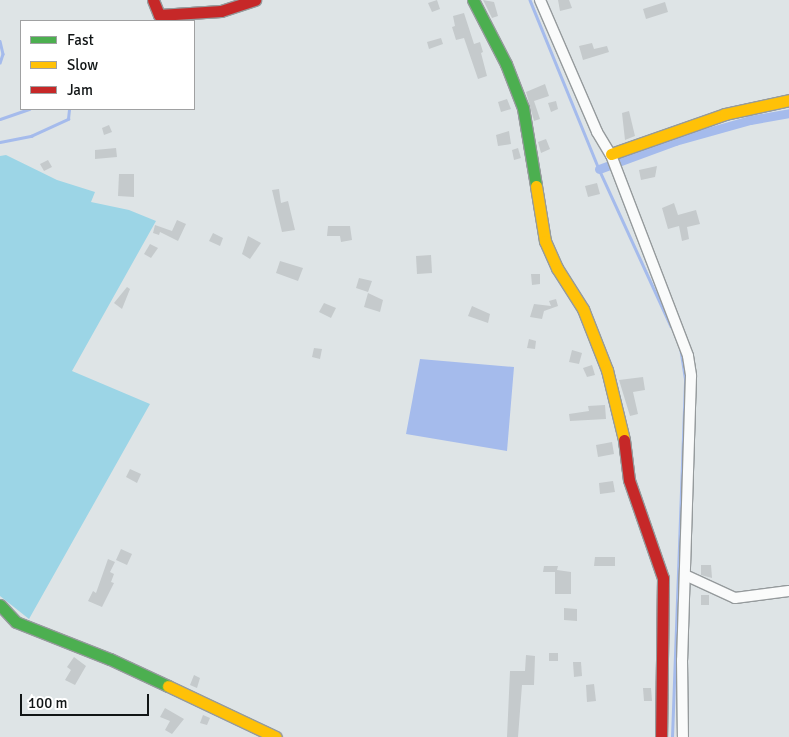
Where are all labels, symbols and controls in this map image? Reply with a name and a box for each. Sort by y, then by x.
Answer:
legend [20,20,195,110]
text: Fast [67,31,94,49]
text: Slow [67,56,98,74]
text: Jam [67,81,93,99]
scale bar [22,684,151,716]
text: 100 m [28,694,68,712]

